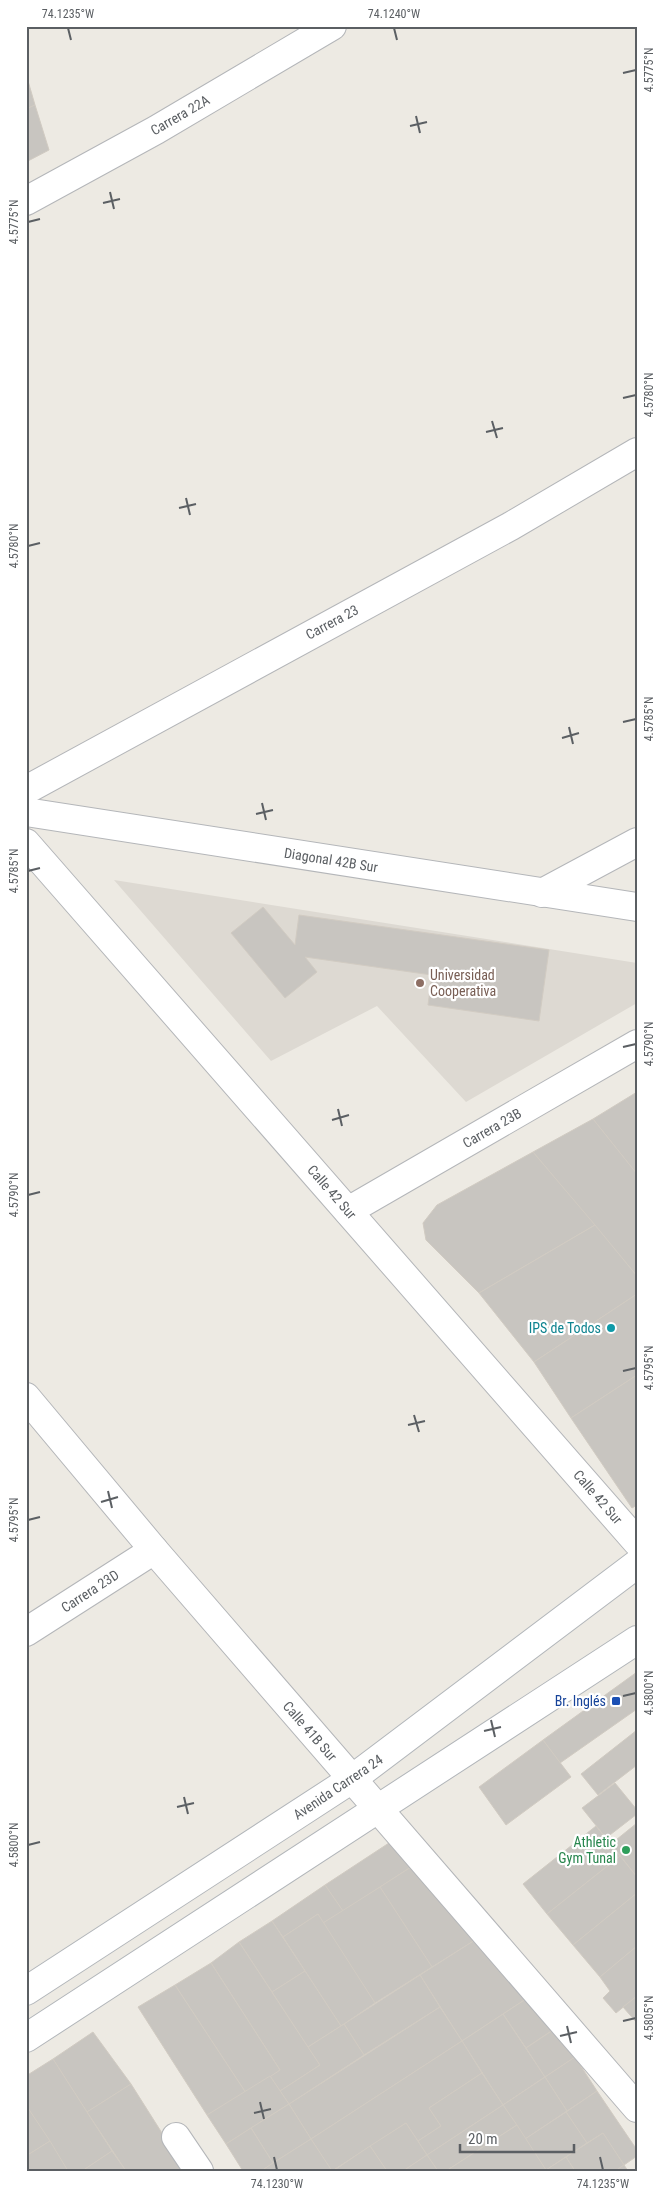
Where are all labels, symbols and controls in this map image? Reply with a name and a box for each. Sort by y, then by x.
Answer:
text: 74.1235°W [42,7,94,21]
text: 74.1240°W [368,7,420,21]
text: 4.5775°N [642,48,656,92]
street label: Carrera 22A [148,92,212,138]
text: 4.5775°N [7,200,21,244]
text: 4.5780°N [642,373,656,417]
text: 4.5780°N [7,524,21,568]
street label: Carrera 23 [303,601,361,643]
text: 4.5785°N [642,697,656,741]
street label: Diagonal 42B Sur [283,845,379,875]
text: 4.5785°N [7,849,21,893]
place label: Universidad Cooperativa [430,967,496,999]
marker: Universidad Cooperativa [414,977,426,989]
text: 4.5790°N [642,1022,656,1066]
street label: Carrera 23B [460,1105,524,1151]
street label: Calle 42 Sur [304,1162,360,1222]
text: 4.5790°N [7,1173,21,1217]
place label: IPS de Todos [529,1320,601,1336]
marker: IPS de Todos [605,1322,617,1334]
text: 4.5795°N [642,1346,656,1390]
street label: Calle 42 Sur [570,1467,626,1527]
text: 4.5795°N [7,1498,21,1542]
street label: Carrera 23D [58,1566,122,1616]
text: 4.5800°N [642,1671,656,1715]
place label: Br. Inglés [555,1693,606,1709]
marker: Br. Inglés [610,1695,622,1707]
street label: Calle 41B Sur [280,1698,340,1764]
street label: Avenida Carrera 24 [290,1751,386,1823]
text: 4.5800°N [7,1823,21,1867]
place label: Athletic Gym Tunal [558,1834,616,1866]
marker: Athletic Gym Tunal [620,1844,632,1856]
text: 4.5805°N [642,1996,656,2040]
scale bar [460,2122,574,2154]
text: 20 m [468,2130,498,2148]
text: 74.1230°W [251,2177,303,2191]
text: 74.1235°W [577,2177,629,2191]

